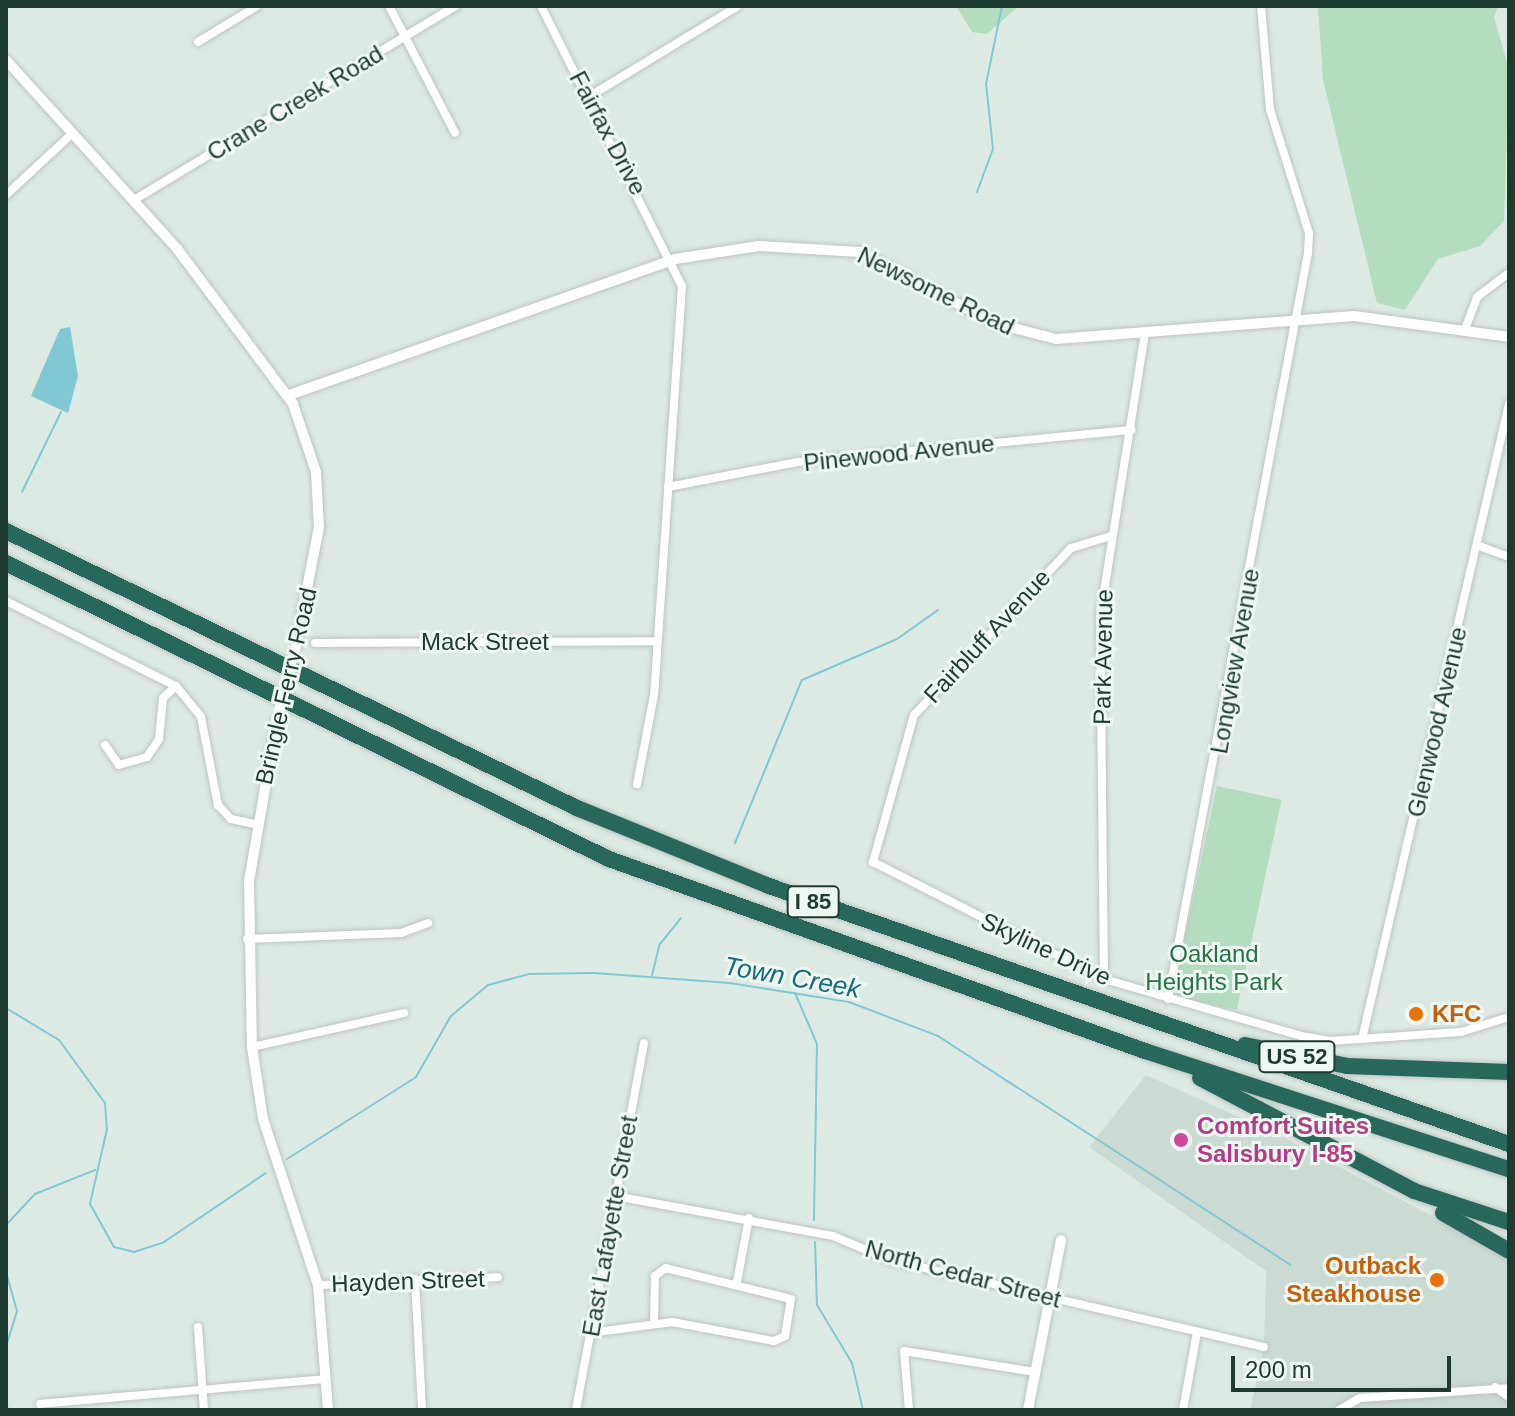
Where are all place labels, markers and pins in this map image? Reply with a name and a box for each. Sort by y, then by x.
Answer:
place label: KFC [1432,1000,1481,1028]
marker: KFC [1407,1005,1425,1023]
place label: Comfort Suites Salisbury I-85 [1197,1112,1369,1168]
marker: Comfort Suites Salisbury I-85 [1172,1131,1190,1149]
place label: Outback Steakhouse [1286,1252,1421,1308]
marker: Outback Steakhouse [1428,1271,1446,1289]

